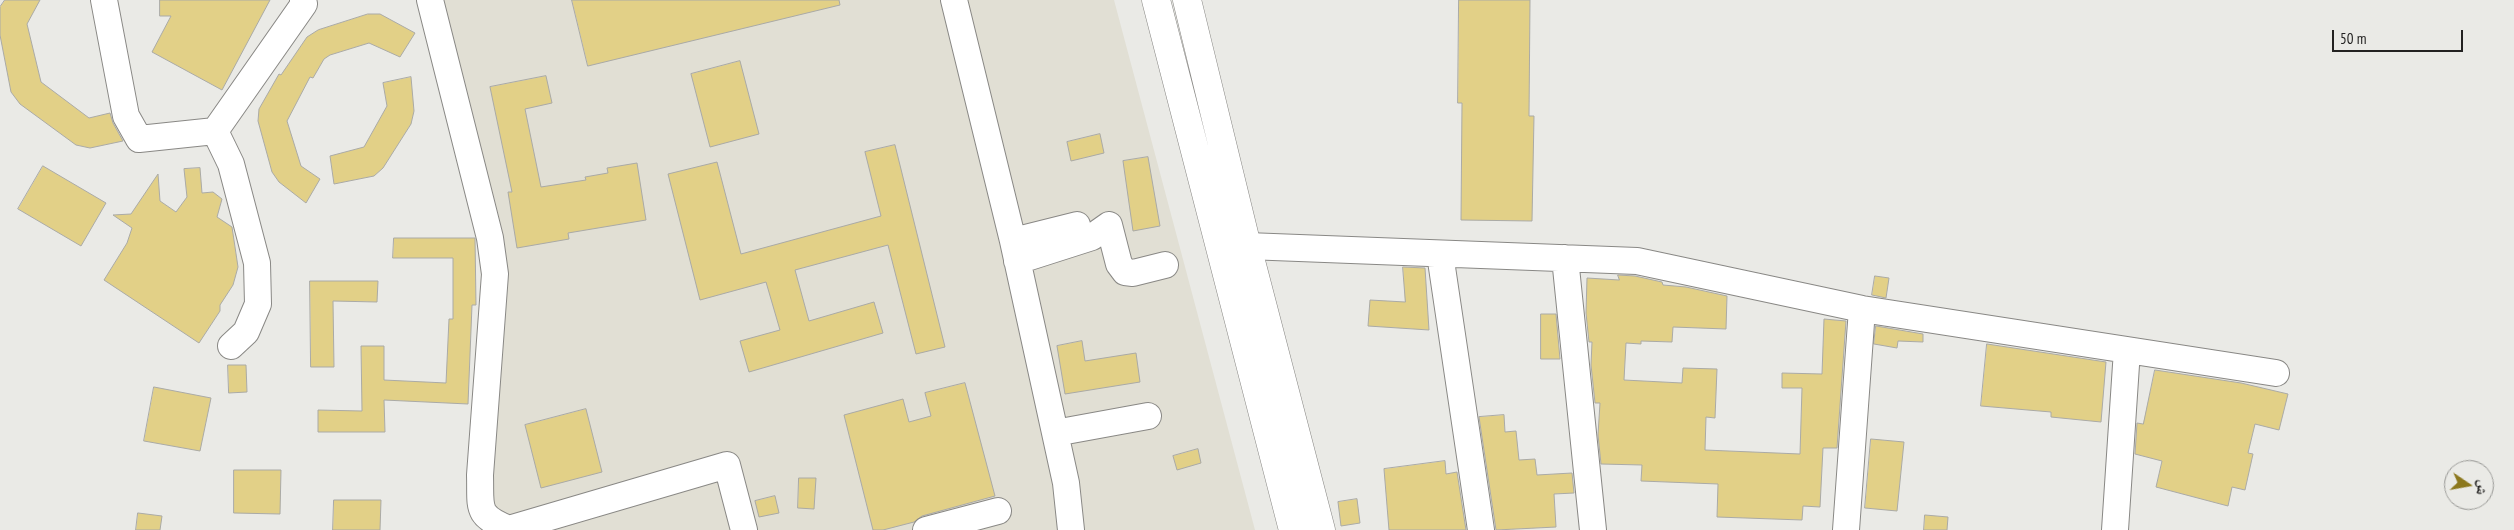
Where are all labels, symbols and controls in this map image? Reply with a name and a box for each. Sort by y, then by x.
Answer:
scale bar [2334,20,2465,52]
text: 50 m [2340,29,2366,48]
north arrow [2444,460,2494,510]
text: ش [2472,479,2493,497]

